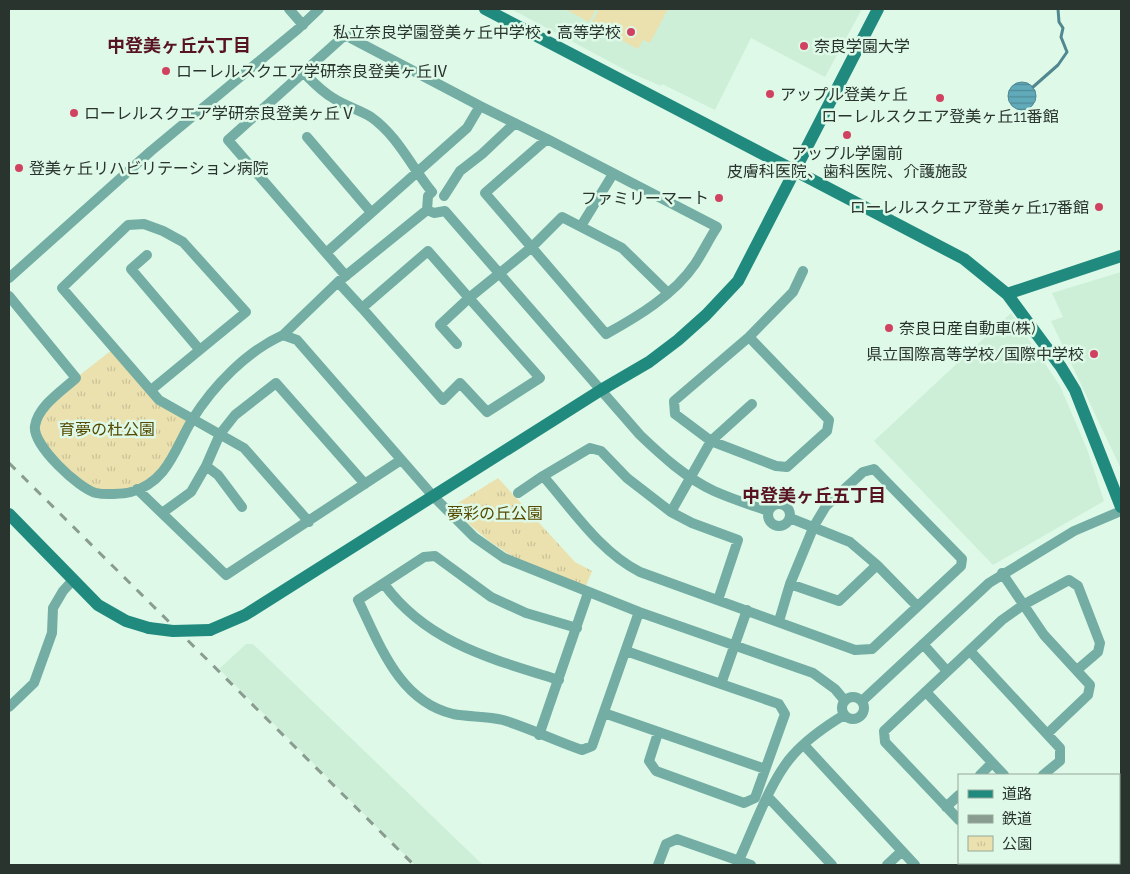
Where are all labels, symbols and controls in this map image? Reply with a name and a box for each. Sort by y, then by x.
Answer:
place label: 私立奈良学園登美ヶ丘中学校・高等学校 [333,23,621,42]
marker: 私立奈良学園登美ヶ丘中学校・高等学校 [625,26,637,38]
district label: 中登美ヶ丘六丁目 [107,35,251,56]
place label: 奈良学園大学 [814,37,910,56]
marker: 奈良学園大学 [798,40,810,52]
place label: ローレルスクエア学研奈良登美ヶ丘Ⅳ [176,62,448,81]
marker: ローレルスクエア学研奈良登美ヶ丘Ⅳ [160,65,172,77]
place label: アップル登美ヶ丘 [780,85,908,104]
marker: アップル登美ヶ丘 [764,88,776,100]
marker: ローレルスクエア登美ヶ丘11番館 [934,92,946,104]
place label: ローレルスクエア学研奈良登美ヶ丘Ⅴ [84,104,356,123]
marker: ローレルスクエア学研奈良登美ヶ丘Ⅴ [68,107,80,119]
place label: ローレルスクエア登美ヶ丘11番館 [821,107,1059,126]
marker: アップル学園前 皮膚科医院、歯科医院、介護施設 [841,129,853,141]
place label: アップル学園前 皮膚科医院、歯科医院、介護施設 [727,144,967,181]
place label: 登美ヶ丘リハビリテーション病院 [29,159,269,178]
marker: 登美ヶ丘リハビリテーション病院 [13,162,25,174]
place label: ファミリーマート [581,189,709,208]
marker: ファミリーマート [713,192,725,204]
place label: ローレルスクエア登美ヶ丘17番館 [850,198,1089,217]
marker: ローレルスクエア登美ヶ丘17番館 [1093,201,1105,213]
place label: 奈良日産自動車(株) [899,319,1036,338]
marker: 奈良日産自動車(株) [883,322,895,334]
place label: 県立国際高等学校/国際中学校 [866,345,1084,364]
marker: 県立国際高等学校/国際中学校 [1088,348,1100,360]
park label: 育夢の杜公園 [59,420,155,439]
district label: 中登美ヶ丘五丁目 [742,485,886,506]
park label: 夢彩の丘公園 [447,504,543,523]
legend [958,774,1120,864]
text: 道路 [1002,785,1032,803]
text: 鉄道 [1002,810,1032,828]
text: 公園 [1002,835,1032,853]

